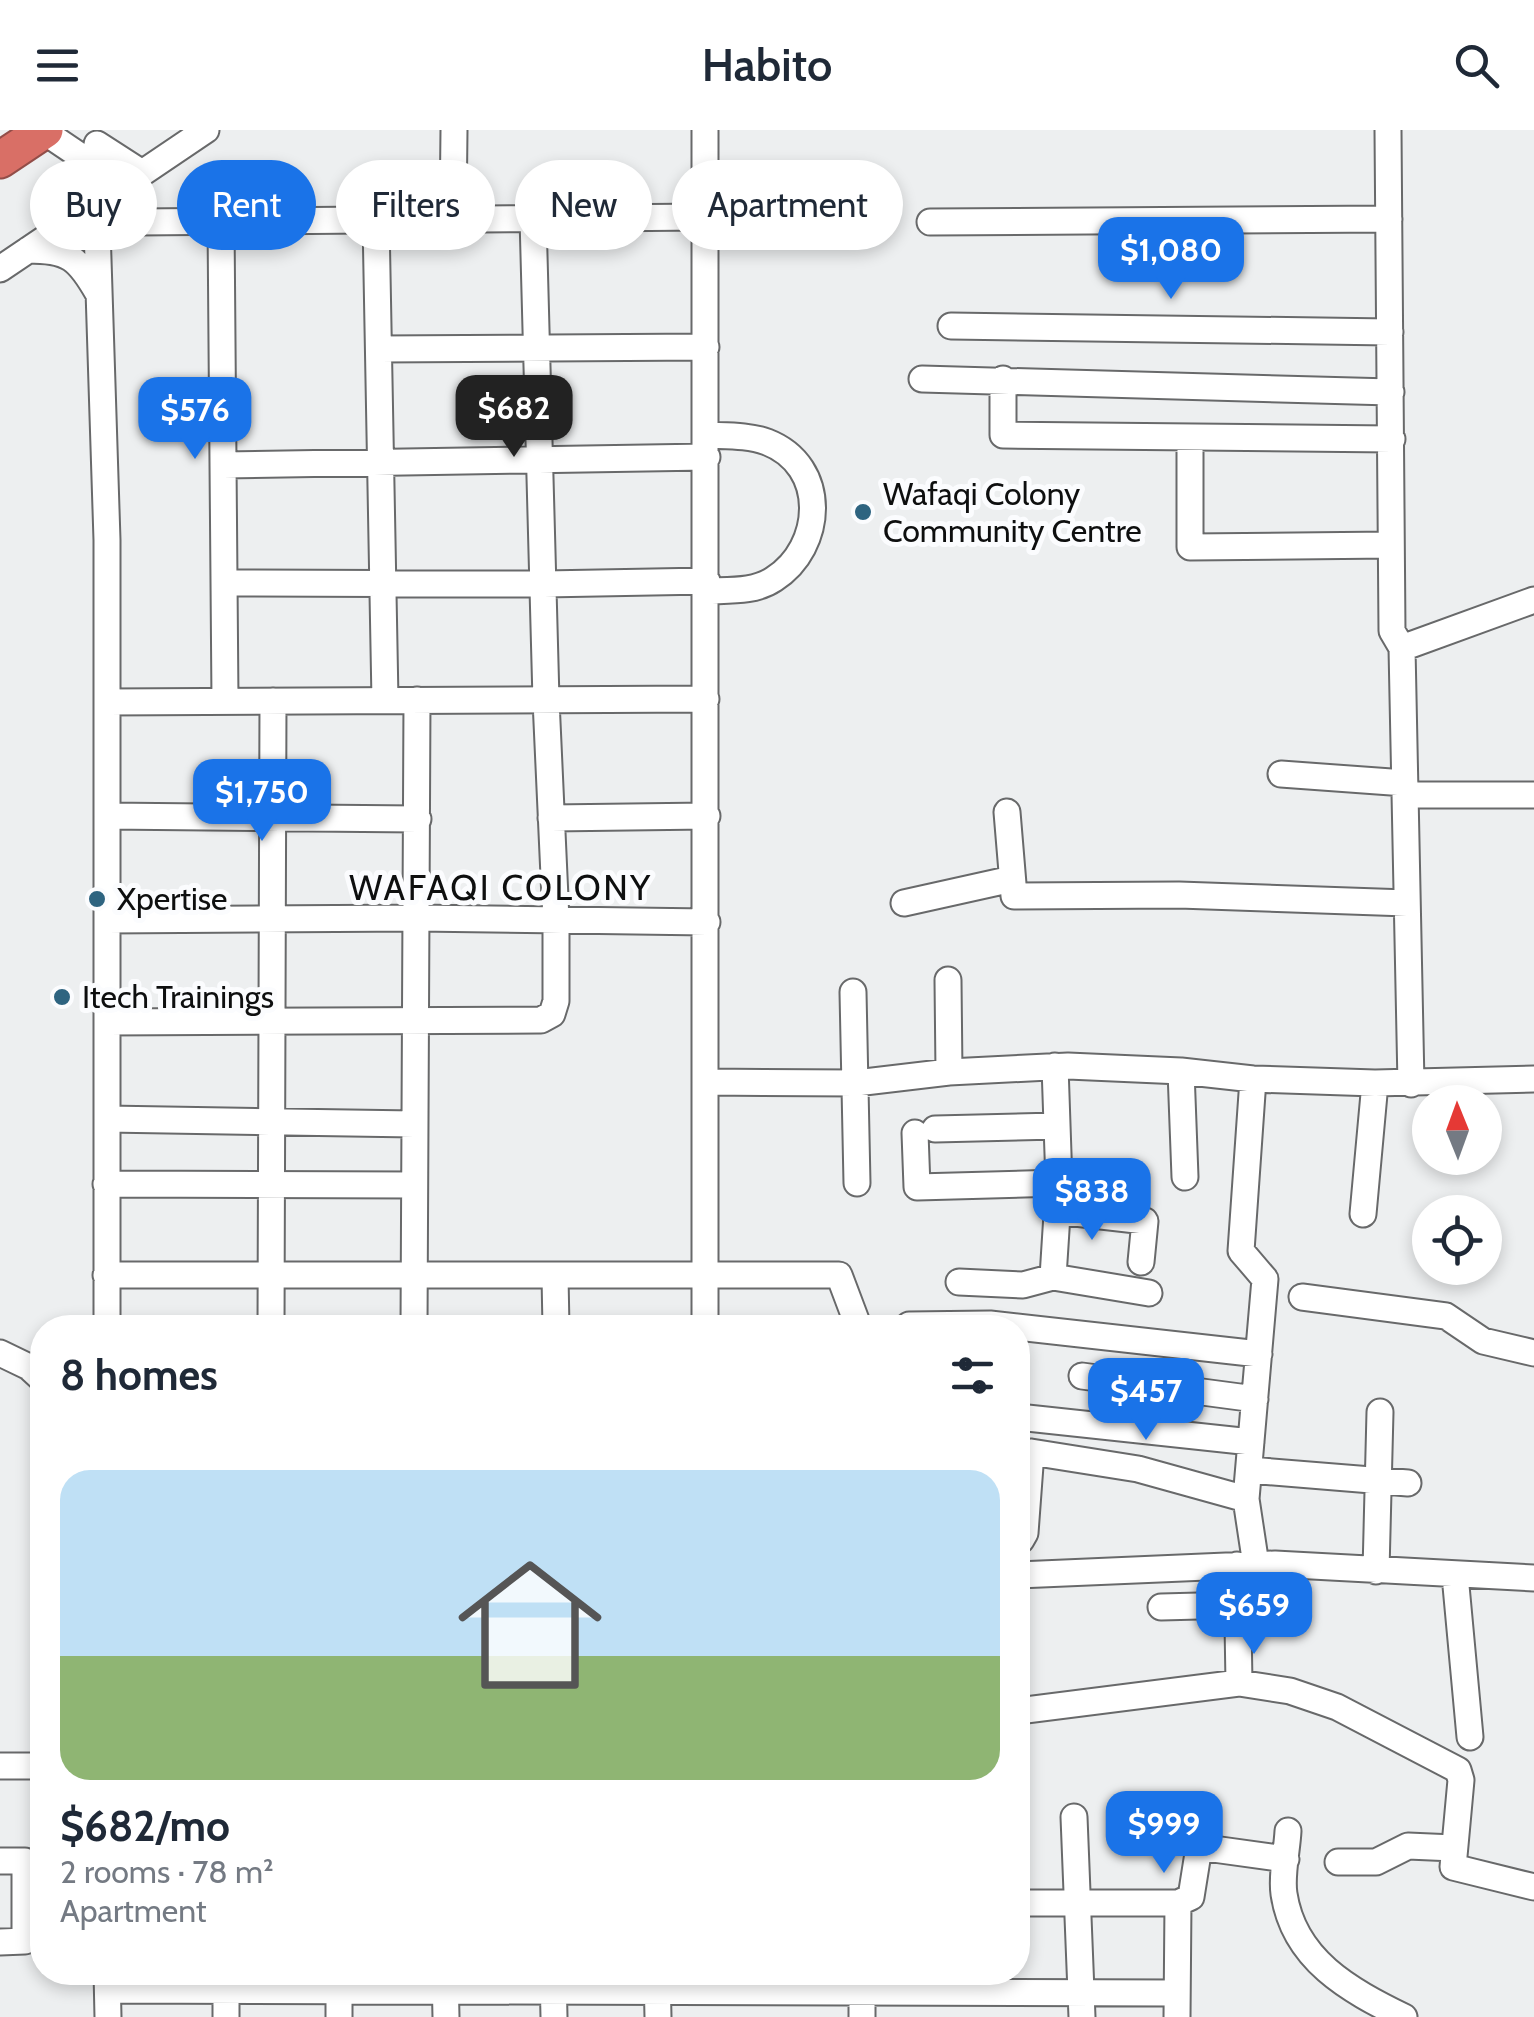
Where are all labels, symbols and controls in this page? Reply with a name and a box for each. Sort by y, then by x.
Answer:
icon: menu [30,38,85,93]
text: Habito [702,38,832,92]
icon: search [1449,38,1504,93]
chip: Buy [30,160,157,250]
chip: Rent [177,160,316,250]
chip: Filters [336,160,495,250]
chip: New [515,160,652,250]
chip: Apartment [672,160,903,250]
pin: $1,080 [1090,217,1252,302]
text: $1,080 [1120,230,1222,269]
pin: $682 [455,375,573,460]
pin: $576 [136,377,254,462]
text: $682 [478,388,550,427]
text: $576 [160,390,230,429]
place label: Wafaqi Colony Community Centre [883,474,1142,550]
marker: Wafaqi Colony Community Centre [852,501,874,523]
pin: $1,750 [181,759,343,844]
text: $1,750 [215,772,309,811]
district label: WAFAQI COLONY [349,866,653,909]
place label: Xpertise [117,879,228,918]
marker: Xpertise [86,888,108,910]
place label: Itech Trainings [82,977,274,1016]
marker: Itech Trainings [51,986,73,1008]
north arrow [1412,1085,1502,1175]
map controls [1412,1085,1502,1285]
pin: $838 [1033,1158,1151,1243]
text: $838 [1055,1171,1129,1210]
button: locate [1412,1195,1502,1285]
icon: filters [945,1348,1000,1403]
text: 8 homes [60,1349,218,1401]
pin: $457 [1087,1358,1205,1443]
text: $457 [1110,1371,1182,1410]
icon: home [440,1535,620,1715]
pin: $659 [1195,1572,1313,1657]
text: $659 [1218,1585,1290,1624]
pin: $999 [1105,1791,1223,1876]
text: $682/mo [60,1800,230,1852]
text: $999 [1128,1804,1200,1843]
text: 2 rooms · 78 m² [60,1852,274,1891]
text: Apartment [60,1891,207,1930]

